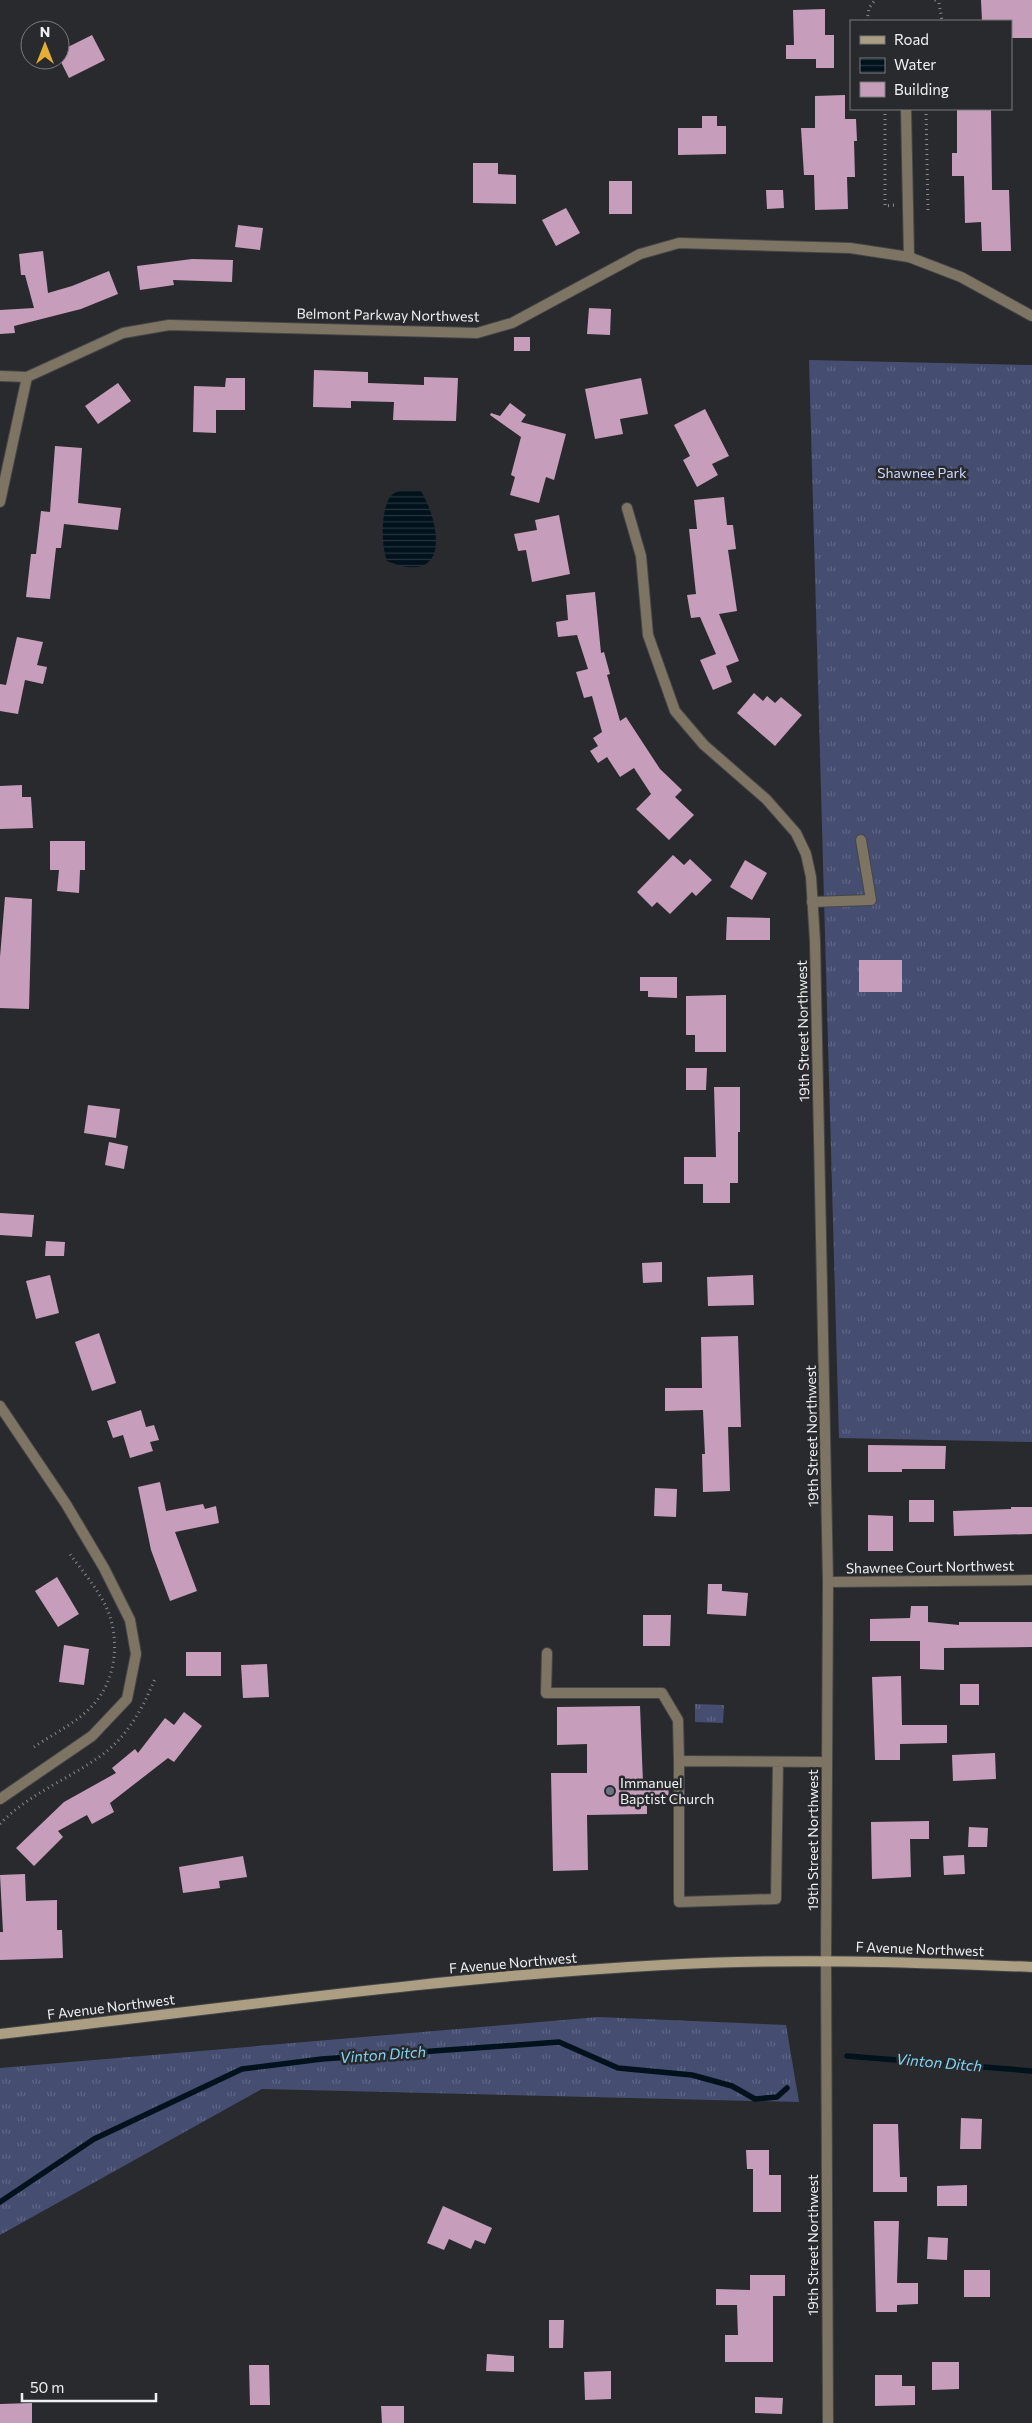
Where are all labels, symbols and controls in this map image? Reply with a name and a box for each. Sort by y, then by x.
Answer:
north arrow [20,20,70,70]
legend [850,20,1012,110]
text: N [40,23,50,40]
text: Road [894,30,929,48]
text: Water [894,55,936,73]
text: Building [894,80,949,98]
street label: Belmont Parkway Northwest [296,304,480,325]
park label: Shawnee Park [877,464,967,481]
street label: 19th Street Northwest [793,960,812,1102]
street label: 19th Street Northwest [802,1365,821,1507]
street label: Shawnee Court Northwest [846,1557,1015,1576]
street label: 19th Street Northwest [804,1769,821,1911]
place label: Immanuel Baptist Church [620,1774,714,1807]
marker: Immanuel Baptist Church [604,1785,616,1797]
street label: F Avenue Northwest [855,1938,985,1959]
street label: F Avenue Northwest [448,1948,578,1977]
street label: F Avenue Northwest [46,1990,176,2023]
water label: Vinton Ditch [339,2042,427,2066]
water label: Vinton Ditch [895,2049,983,2075]
street label: 19th Street Northwest [804,2174,821,2316]
scale bar [22,2370,156,2402]
text: 50 m [30,2378,64,2396]

